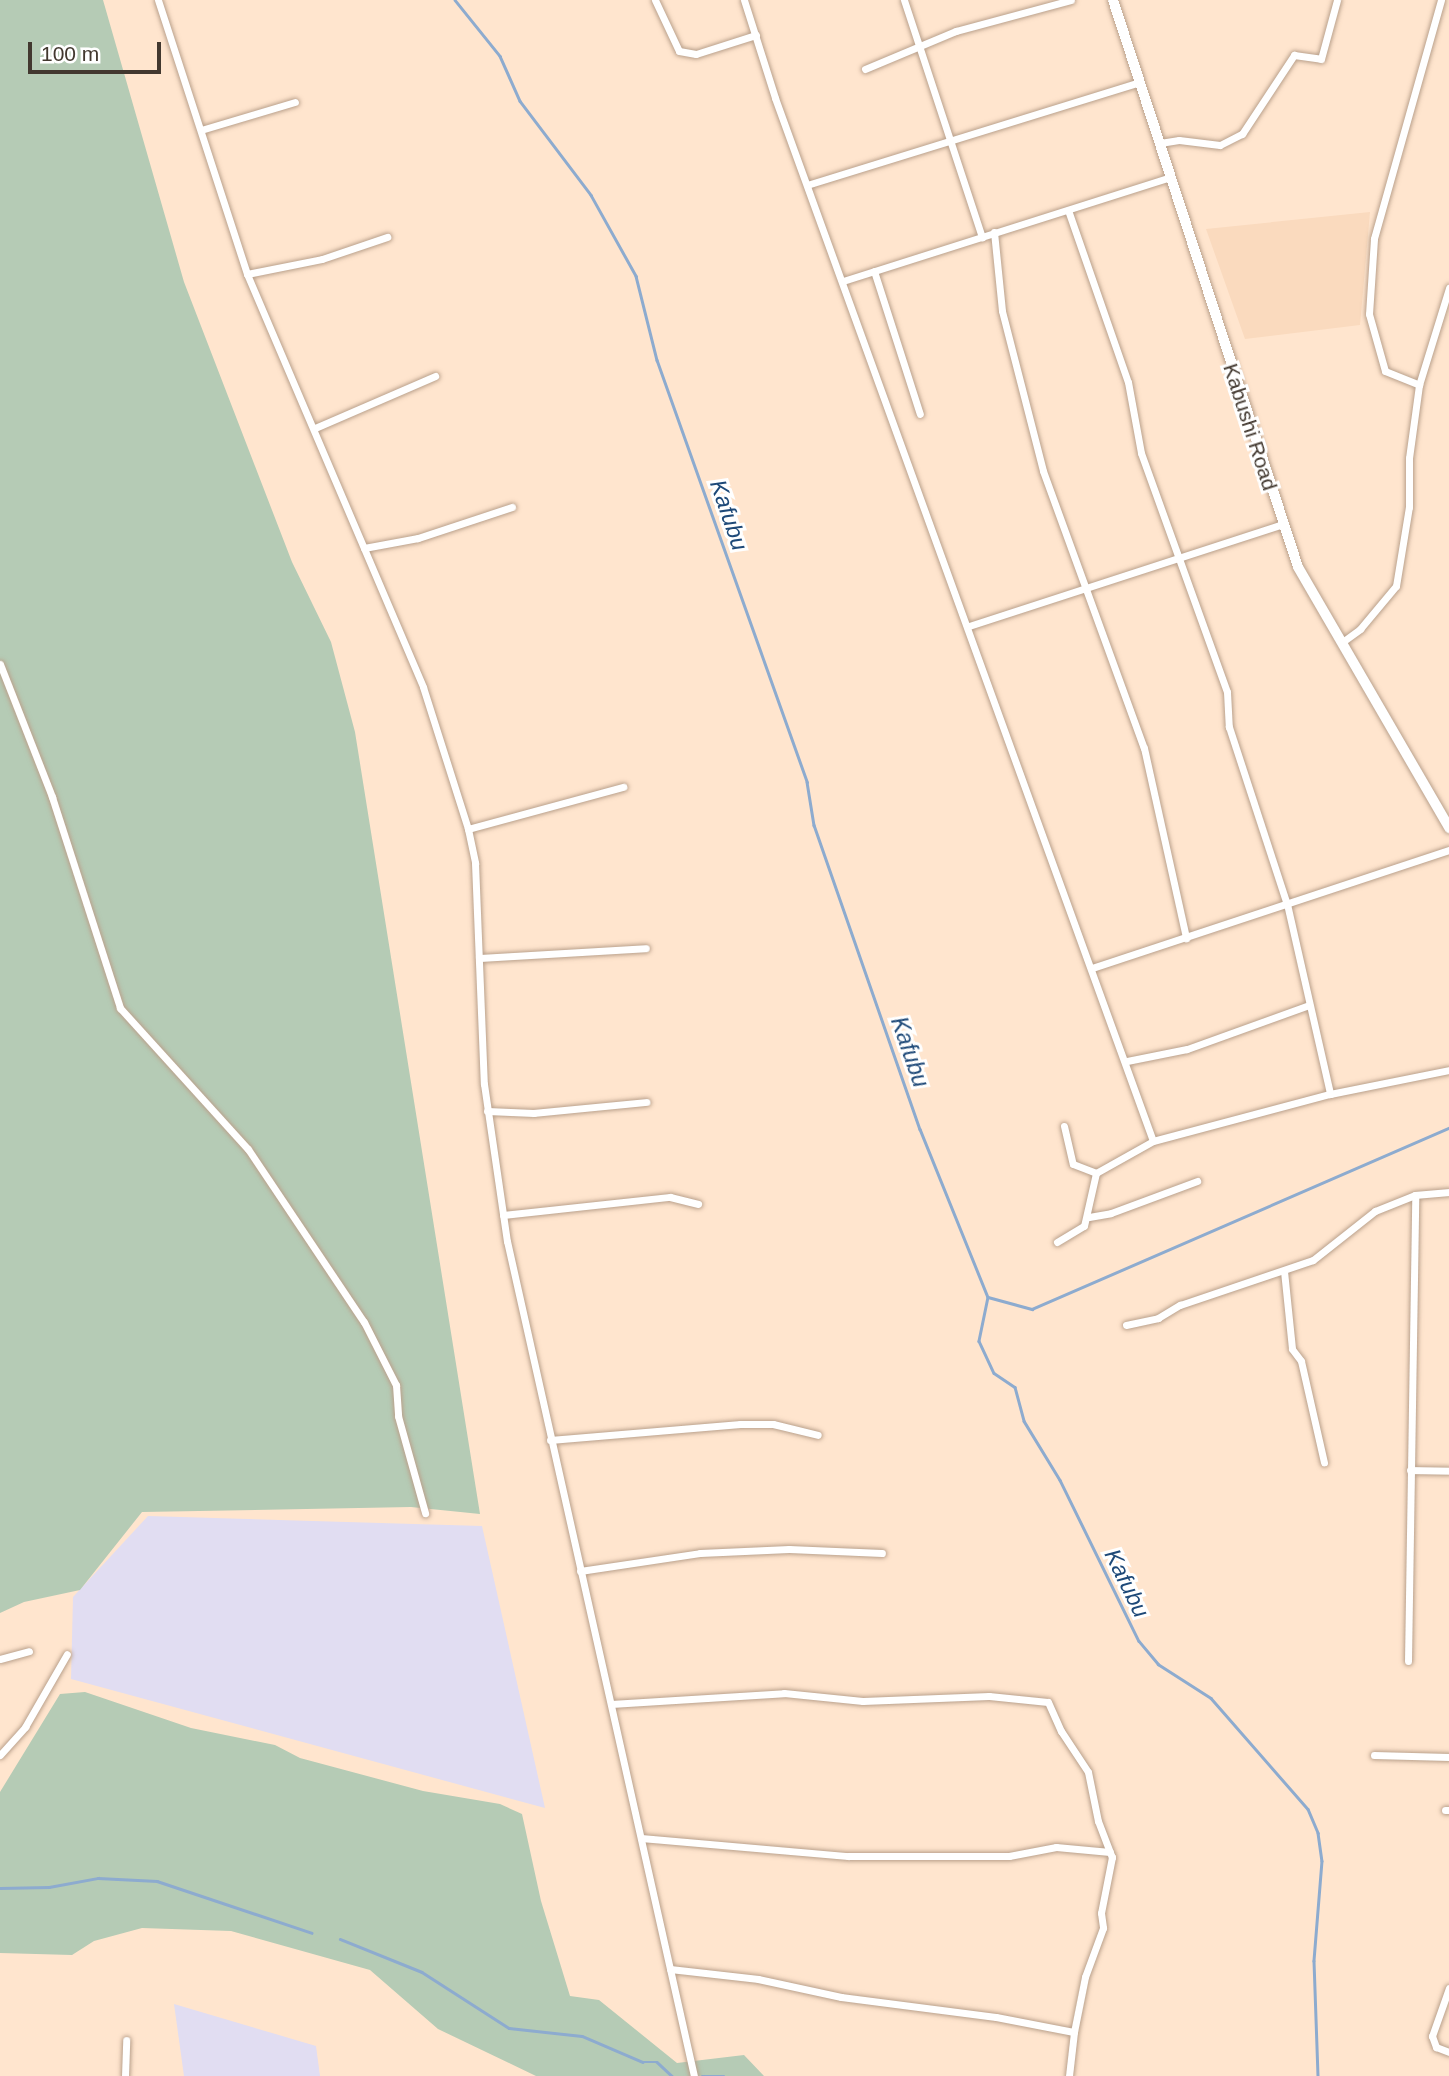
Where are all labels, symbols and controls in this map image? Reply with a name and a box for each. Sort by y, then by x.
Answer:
scale bar [32,28,164,72]
text: 100 m [41,42,99,65]
street label: Kabushi Road [1218,360,1282,494]
water label: Kafubu [704,476,754,554]
water label: Kafubu [885,1013,935,1091]
water label: Kafubu [1099,1544,1155,1622]

